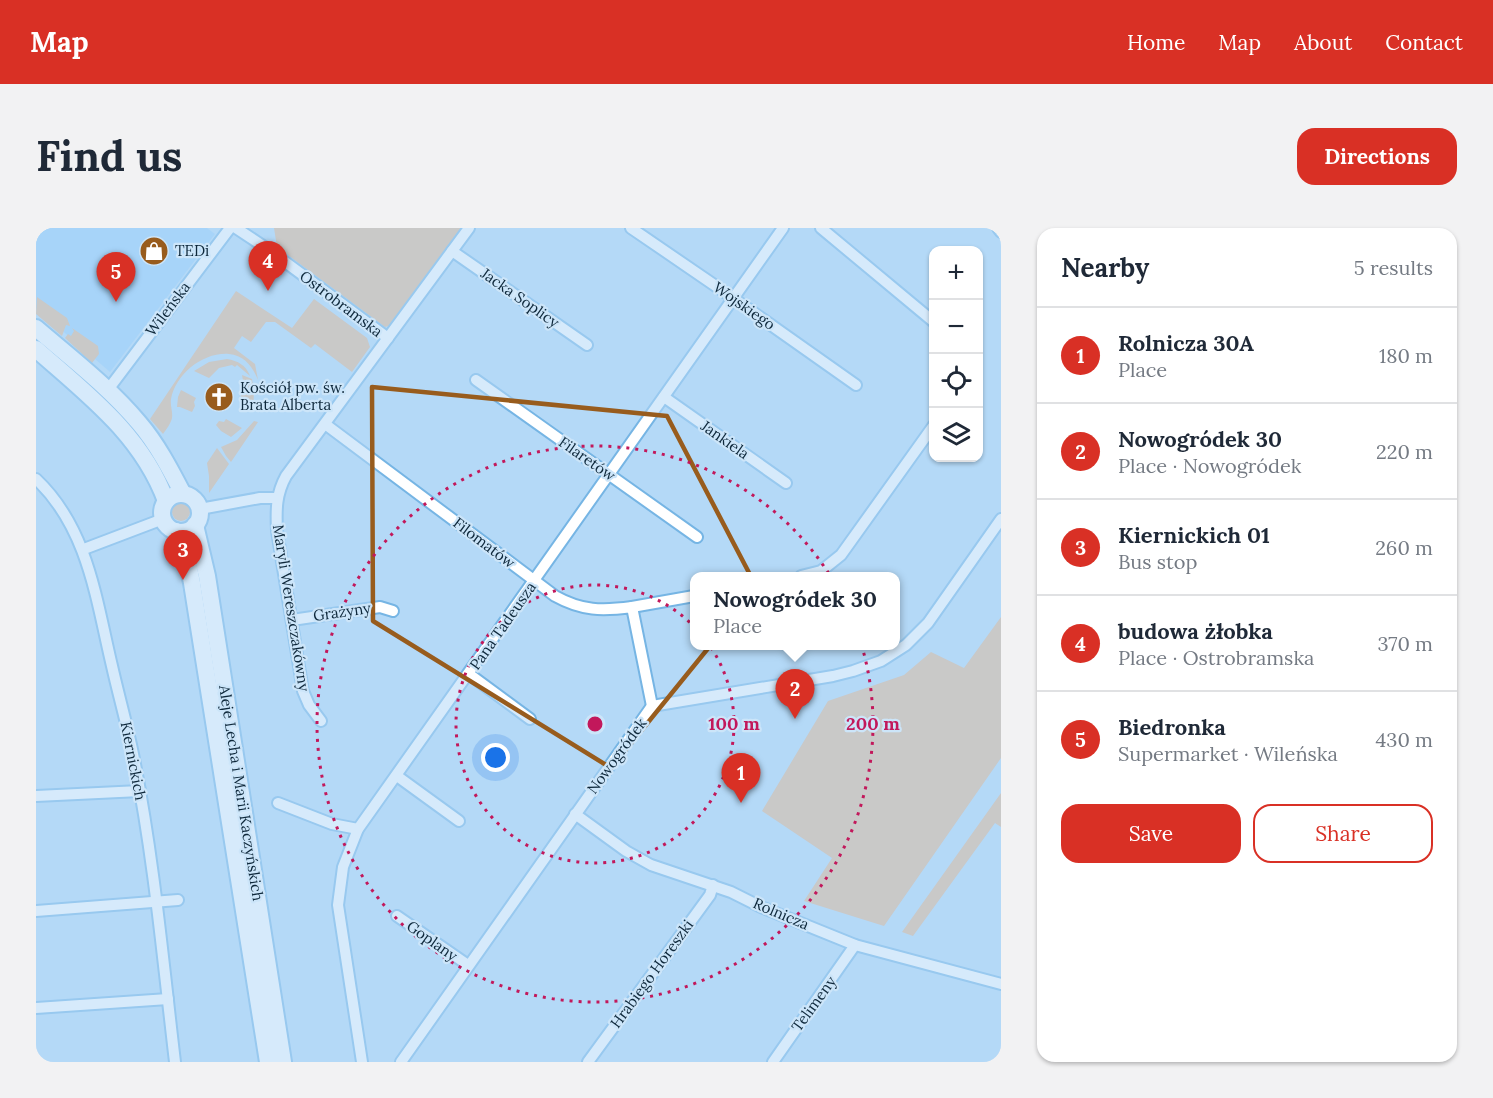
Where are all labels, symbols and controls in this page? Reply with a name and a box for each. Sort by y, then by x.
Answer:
text: Map [30,24,89,60]
text: Home [1127,29,1185,56]
text: Map [1218,29,1261,56]
text: About [1294,29,1352,56]
text: Contact [1385,29,1463,56]
button: Directions [1297,128,1457,185]
text: Find us [36,129,182,183]
shop icon: TEDi [138,235,170,267]
place label: TEDi [175,241,209,260]
pin: 4 [248,242,288,291]
map controls [929,246,983,462]
button: + [929,246,983,300]
text: Nearby [1061,251,1149,284]
pin: 5 [96,253,136,302]
text: 5 results [1354,255,1433,280]
street label: Jacka Soplicy [477,263,563,332]
street label: Ostrobramska [296,266,387,341]
street label: Wojskiego [710,277,779,334]
street label: Wileńska [141,278,194,340]
button: − [929,300,983,354]
text: Rolnicza 30A [1118,329,1254,357]
text: 1 [1076,343,1085,368]
text: 180 m [1379,343,1433,368]
button: locate [929,354,983,408]
text: Place [1118,357,1167,382]
place label: Kościół pw. św. Brata Alberta [240,378,345,414]
church icon: Kościół pw. św. Brata Alberta [203,381,235,413]
button: layers [929,408,983,462]
street label: Jankiela [697,416,753,463]
text: Nowogródek 30 [1118,425,1282,453]
street label: Filaretów [555,432,619,485]
text: 2 [1075,439,1086,464]
text: 220 m [1376,439,1433,464]
text: Place · Nowogródek [1118,453,1302,478]
street label: Filomatów [450,513,519,572]
text: Kiernickich 01 [1118,521,1270,549]
street label: Maryli Wereszczakówny [269,523,314,693]
pin: 3 [164,530,202,580]
text: 3 [1075,535,1086,560]
text: 260 m [1375,535,1433,560]
text: Bus stop [1118,549,1197,574]
popup [690,572,900,650]
street label: Pana Tadeusza [465,578,540,673]
text: Nowogródek 30 [713,585,877,613]
street label: Grażyny [312,598,372,625]
text: Place [713,613,762,638]
text: budowa żłobka [1118,617,1273,645]
text: 4 [1075,631,1086,656]
text: 370 m [1378,631,1433,656]
text: Place · Ostrobramska [1118,645,1314,670]
pin: 2 [776,670,814,719]
street label: Aleje Lecha i Marii Kaczyńskich [215,683,268,902]
text: 100 m [708,712,760,735]
text: 200 m [846,712,900,735]
text: Biedronka [1118,713,1226,741]
street label: Nowogródek [583,714,650,797]
centre of rings [585,714,605,734]
street label: Kiernickich [117,720,150,802]
text: 5 [1075,727,1086,752]
text: 430 m [1375,727,1433,752]
text: Supermarket · Wileńska [1118,741,1338,766]
your location [481,743,510,772]
pin: 1 [722,754,760,803]
button: Save [1061,804,1241,863]
button: Share [1253,804,1433,863]
street label: Rolnicza [750,893,812,934]
street label: Goplany [403,916,462,965]
street label: Hrabiego Horeszki [606,916,697,1032]
street label: Telimeny [787,972,840,1035]

